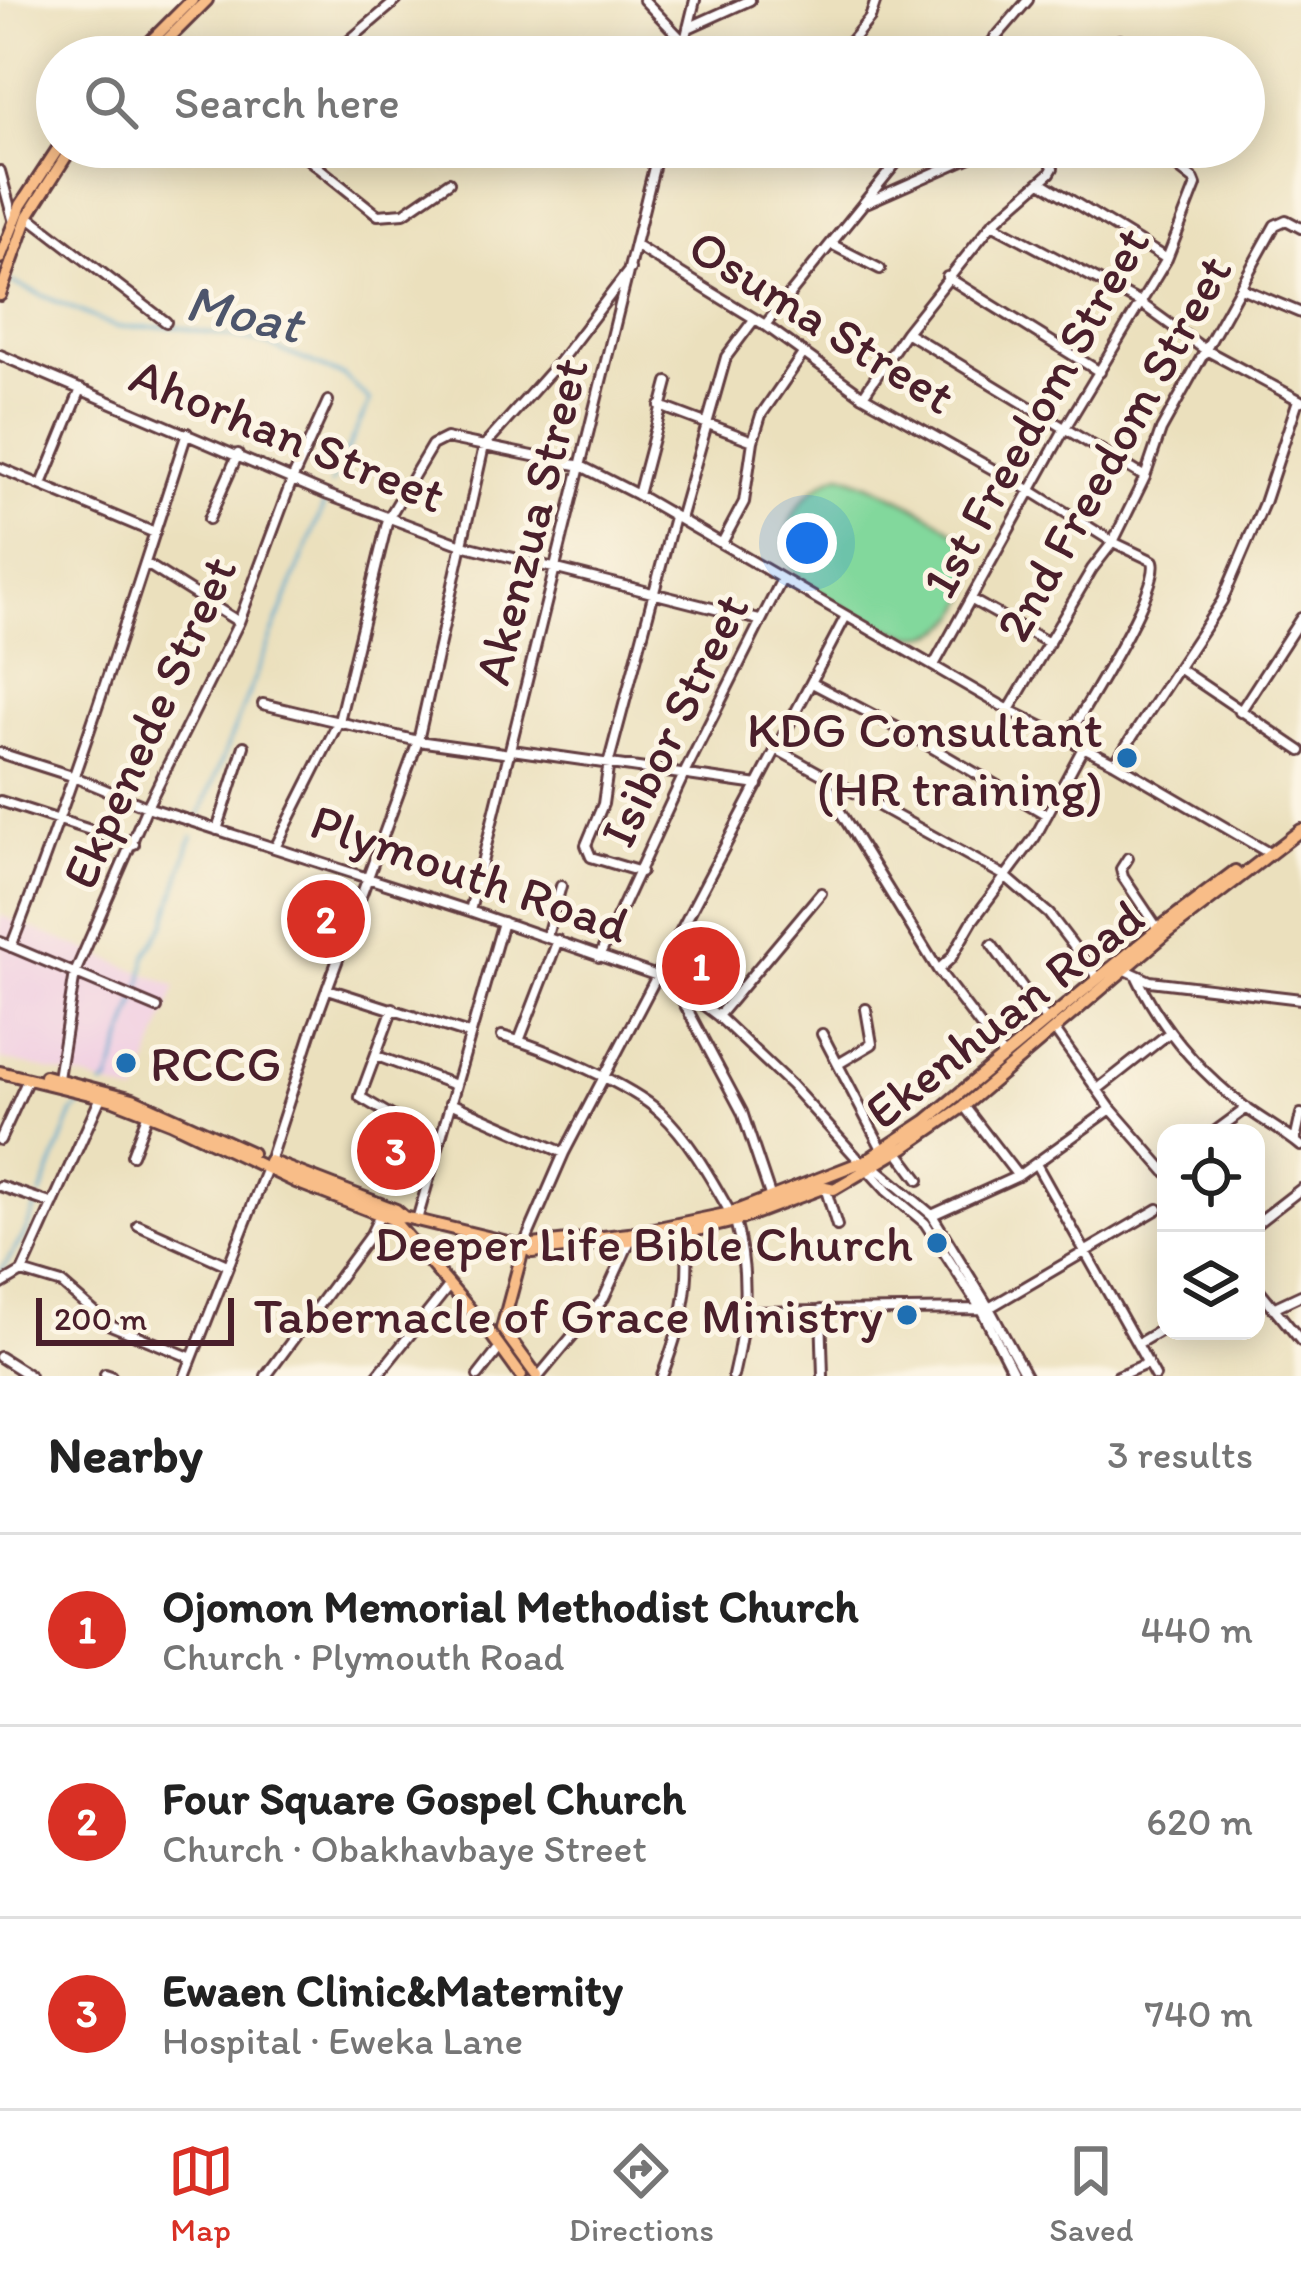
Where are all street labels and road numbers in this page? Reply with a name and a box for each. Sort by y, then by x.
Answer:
street label: Osuma Street [678,215,966,427]
street label: 1st Freedom Street [908,216,1162,608]
street label: 2nd Freedom Street [982,244,1244,652]
street label: Ahorhan Street [122,344,454,526]
street label: Akenzua Street [461,351,601,691]
street label: Ekpenede Street [49,546,249,898]
street label: Isibor Street [587,583,761,857]
street label: Plymouth Road [303,790,637,956]
street label: Ekenhuan Road [853,886,1155,1142]

